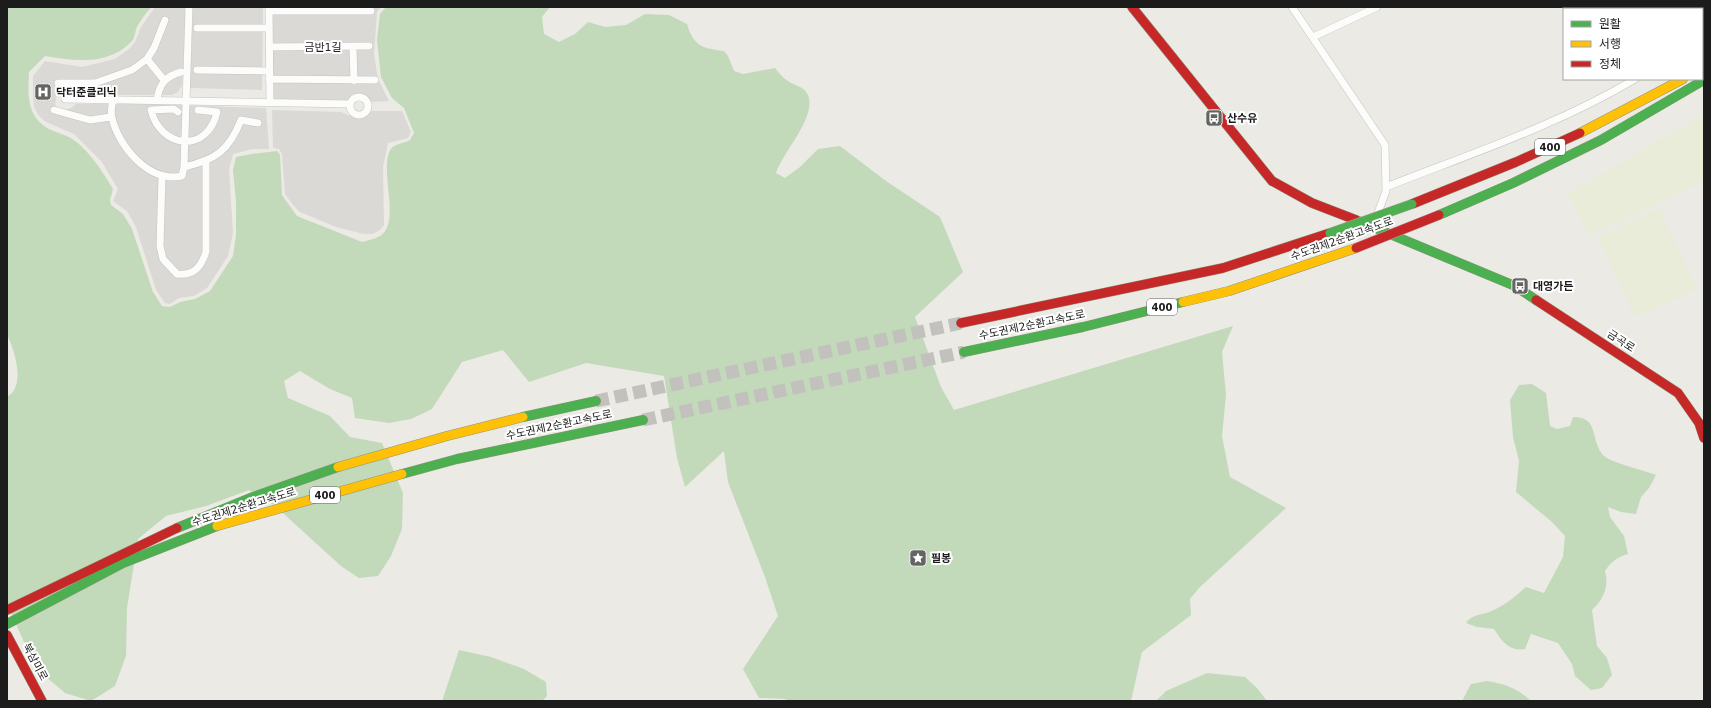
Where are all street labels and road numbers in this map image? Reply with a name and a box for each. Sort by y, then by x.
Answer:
street label: 금반1길 [304,41,342,54]
road number: 400 [1535,139,1565,155]
street label: 수도권제2순환고속도로 [1289,214,1395,264]
road number: 400 [1147,299,1177,315]
street label: 수도권제2순환고속도로 [978,307,1086,343]
street label: 금곡로 [1605,327,1637,355]
street label: 수도권제2순환고속도로 [505,407,613,443]
street label: 수도권제2순환고속도로 [190,485,298,529]
road number: 400 [310,487,340,503]
street label: 북삼미로 [20,641,50,683]

